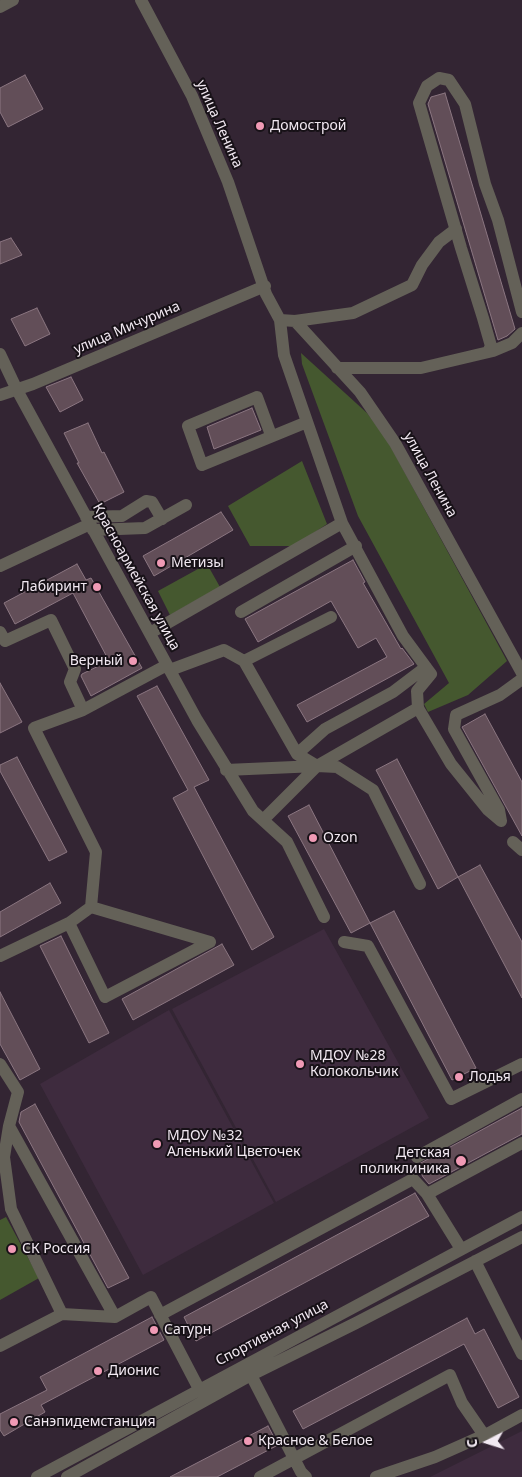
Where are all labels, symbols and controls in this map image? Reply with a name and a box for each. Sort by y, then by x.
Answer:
street label: улица Ленина [192,77,246,171]
place label: Домострой [270,118,347,134]
marker: Домострой [254,120,266,132]
street label: улица Мичурина [71,298,183,358]
street label: улица Ленина [400,430,460,520]
street label: Красноармейская улица [89,501,183,653]
place label: Метизы [171,555,224,571]
marker: Метизы [155,557,167,569]
place label: Лабиринт [20,579,87,595]
marker: Лабиринт [91,581,103,593]
place label: Верный [70,653,123,669]
marker: Верный [127,655,139,667]
place label: Ozon [323,830,358,846]
marker: Ozon [307,832,319,844]
place label: МДОУ №28 Колокольчик [310,1048,398,1080]
marker: МДОУ №28 Колокольчик [294,1058,306,1070]
place label: Лодья [469,1069,511,1085]
marker: Лодья [453,1071,465,1083]
place label: МДОУ №32 Аленький Цветочек [167,1128,300,1160]
marker: МДОУ №32 Аленький Цветочек [151,1138,163,1150]
place label: Детская поликлиника [360,1145,450,1178]
marker: Детская поликлиника [454,1154,468,1168]
place label: СК Россия [22,1241,90,1257]
marker: СК Россия [6,1243,18,1255]
street label: Спортивная улица [213,1296,331,1370]
place label: Сатурн [164,1322,211,1338]
marker: Сатурн [148,1324,160,1336]
place label: Дионис [108,1363,159,1379]
marker: Дионис [92,1365,104,1377]
place label: Санэпидемстанция [24,1414,156,1430]
marker: Санэпидемстанция [8,1416,20,1428]
north arrow [462,1417,512,1467]
place label: Красное & Белое [258,1433,373,1449]
marker: Красное & Белое [242,1435,254,1447]
text: С [462,1438,481,1449]

